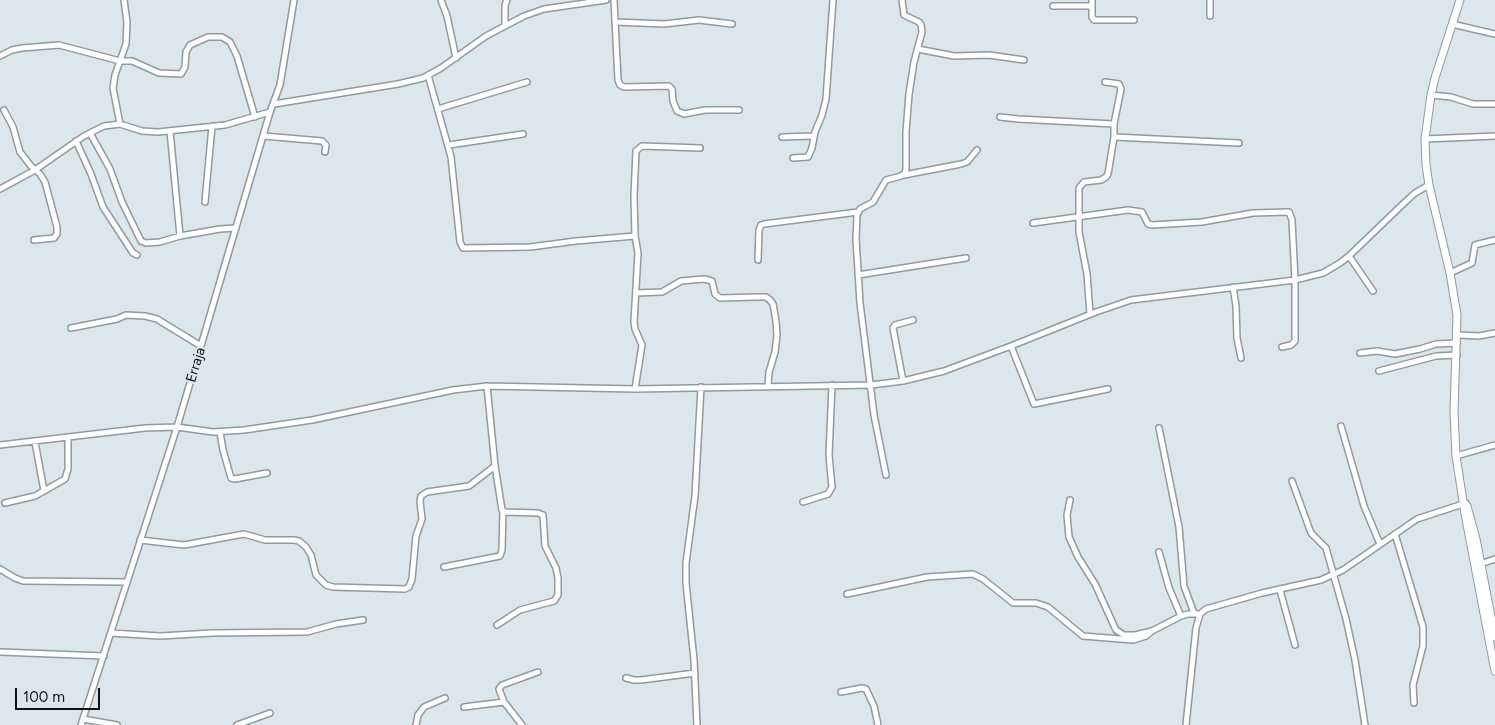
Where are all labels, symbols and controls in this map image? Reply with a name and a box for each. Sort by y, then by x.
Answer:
street label: Erraja [183,345,209,385]
scale bar [18,678,102,710]
text: 100 m [23,688,65,706]

